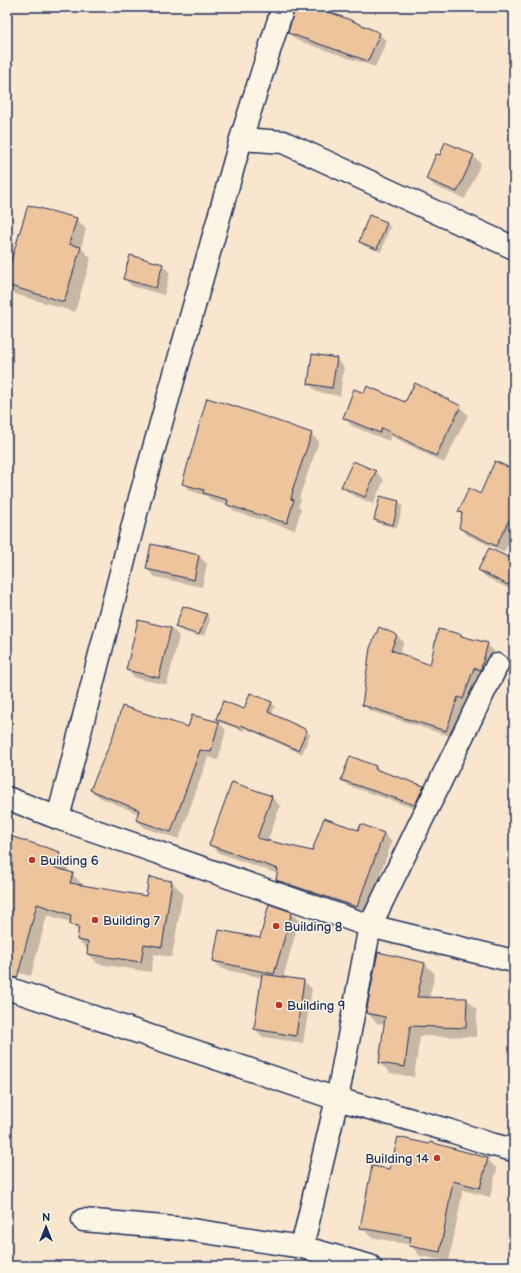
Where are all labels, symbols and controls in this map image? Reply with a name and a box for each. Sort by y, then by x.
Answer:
place label: Building 6 [40,853,99,869]
marker: Building 6 [27,855,37,865]
place label: Building 7 [103,913,160,929]
marker: Building 7 [90,915,100,925]
place label: Building 8 [284,919,343,935]
marker: Building 8 [271,921,281,931]
place label: Building 9 [287,998,345,1014]
marker: Building 9 [274,1000,284,1010]
place label: Building 14 [365,1151,429,1167]
marker: Building 14 [432,1153,442,1163]
north arrow [26,1207,66,1247]
text: N [42,1211,50,1224]

